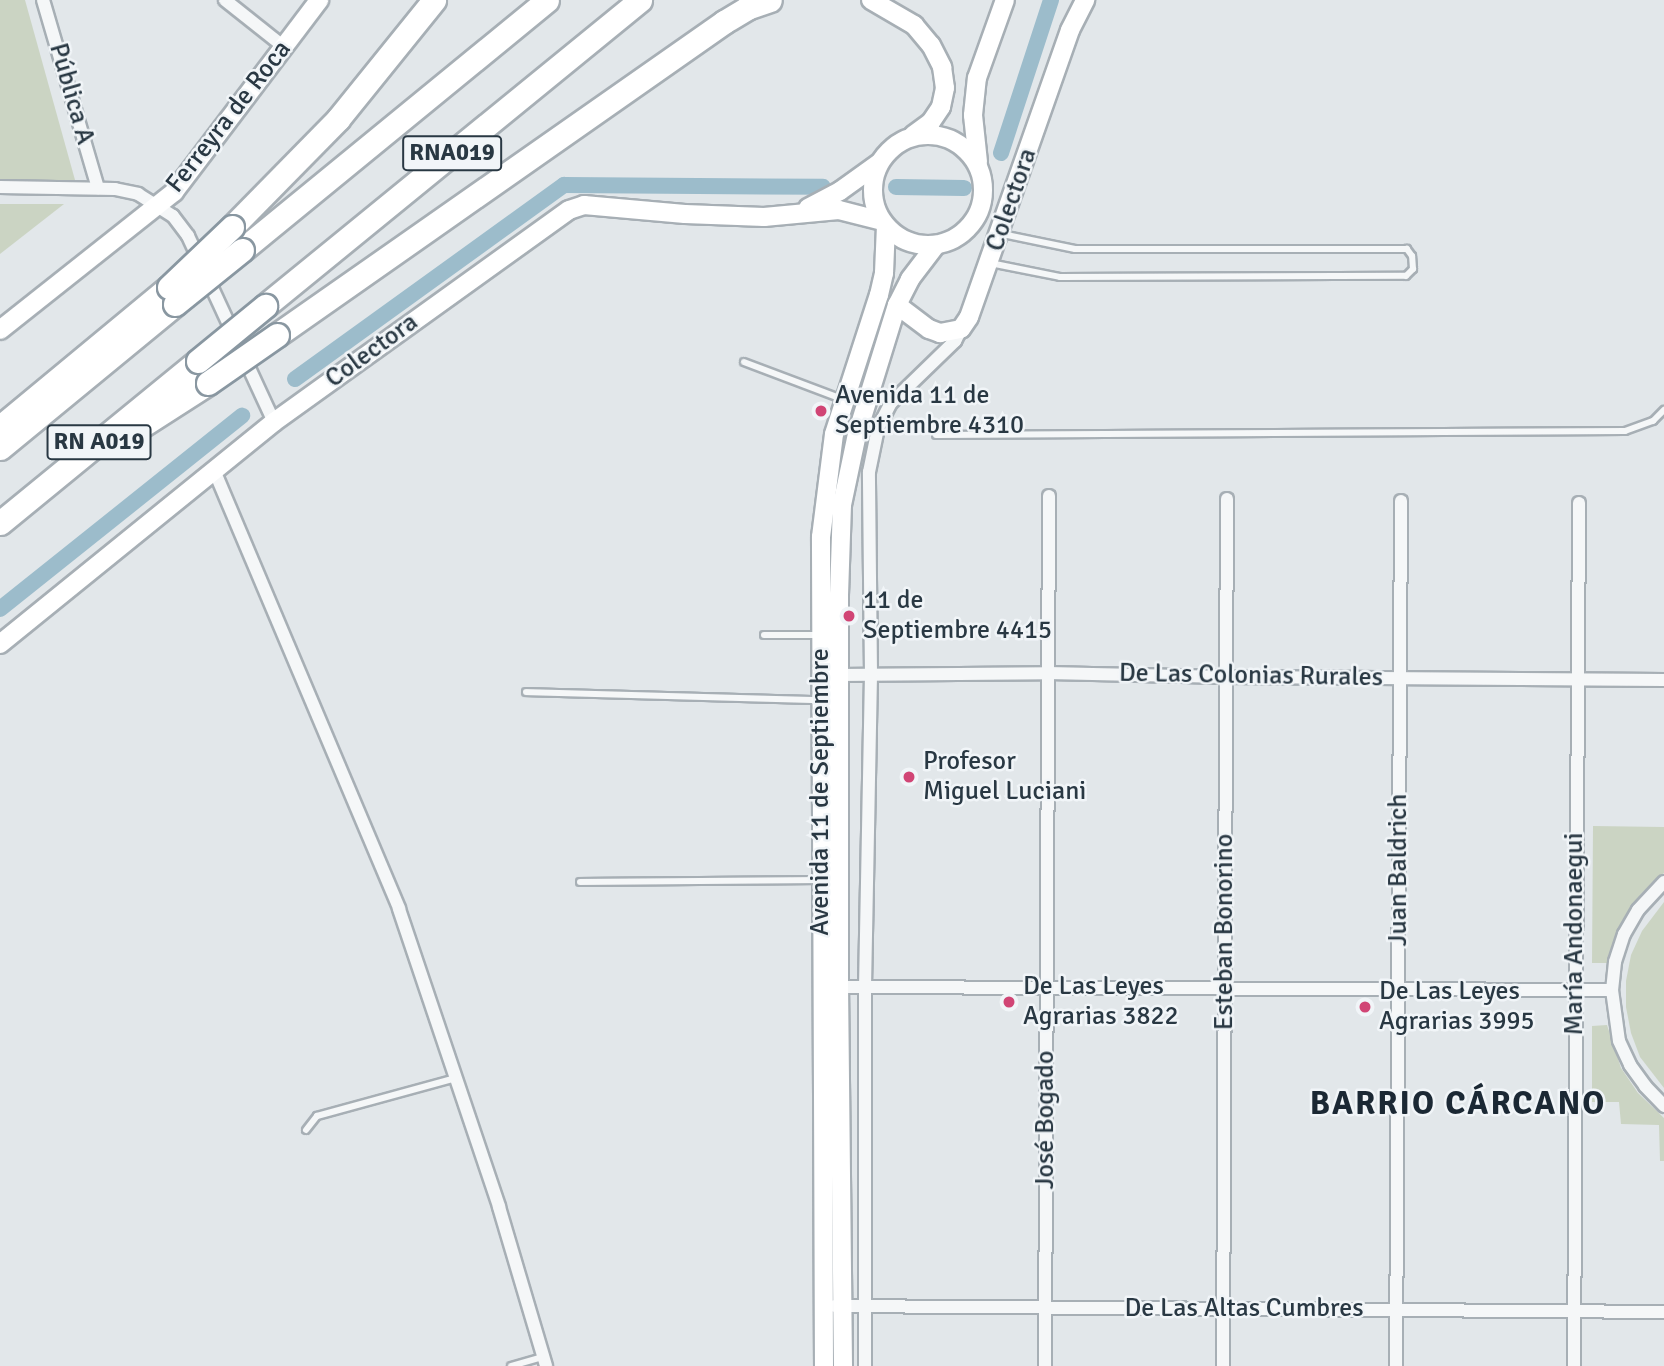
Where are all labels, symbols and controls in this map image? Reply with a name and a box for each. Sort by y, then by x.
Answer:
street label: Ferreyra de Roca [160,35,298,199]
street label: Pública A [42,40,100,148]
road number: RNA019 [401,132,503,174]
street label: Colectora [980,145,1044,255]
street label: Colectora [320,307,424,395]
place label: Avenida 11 de Septiembre 4310 [835,380,1024,442]
marker: Avenida 11 de Septiembre 4310 [813,403,829,419]
road number: RN A019 [46,422,152,462]
place label: 11 de Septiembre 4415 [863,585,1052,646]
marker: 11 de Septiembre 4415 [841,608,857,624]
street label: Avenida 11 de Septiembre [805,648,837,936]
street label: De Las Colonias Rurales [1119,658,1383,694]
place label: Profesor Miguel Luciani [923,746,1086,808]
marker: Profesor Miguel Luciani [901,769,917,785]
street label: Juan Baldrich [1383,794,1415,946]
street label: María Andonaegui [1559,833,1591,1035]
street label: Esteban Bonorino [1209,834,1241,1030]
place label: De Las Leyes Agrarias 3822 [1023,971,1179,1032]
place label: De Las Leyes Agrarias 3995 [1379,976,1535,1038]
marker: De Las Leyes Agrarias 3822 [1001,994,1017,1010]
marker: De Las Leyes Agrarias 3995 [1357,999,1373,1015]
street label: José Bogado [1030,1051,1062,1189]
district label: BARRIO CÁRCANO [1311,1084,1605,1124]
street label: De Las Altas Cumbres [1124,1293,1364,1325]

